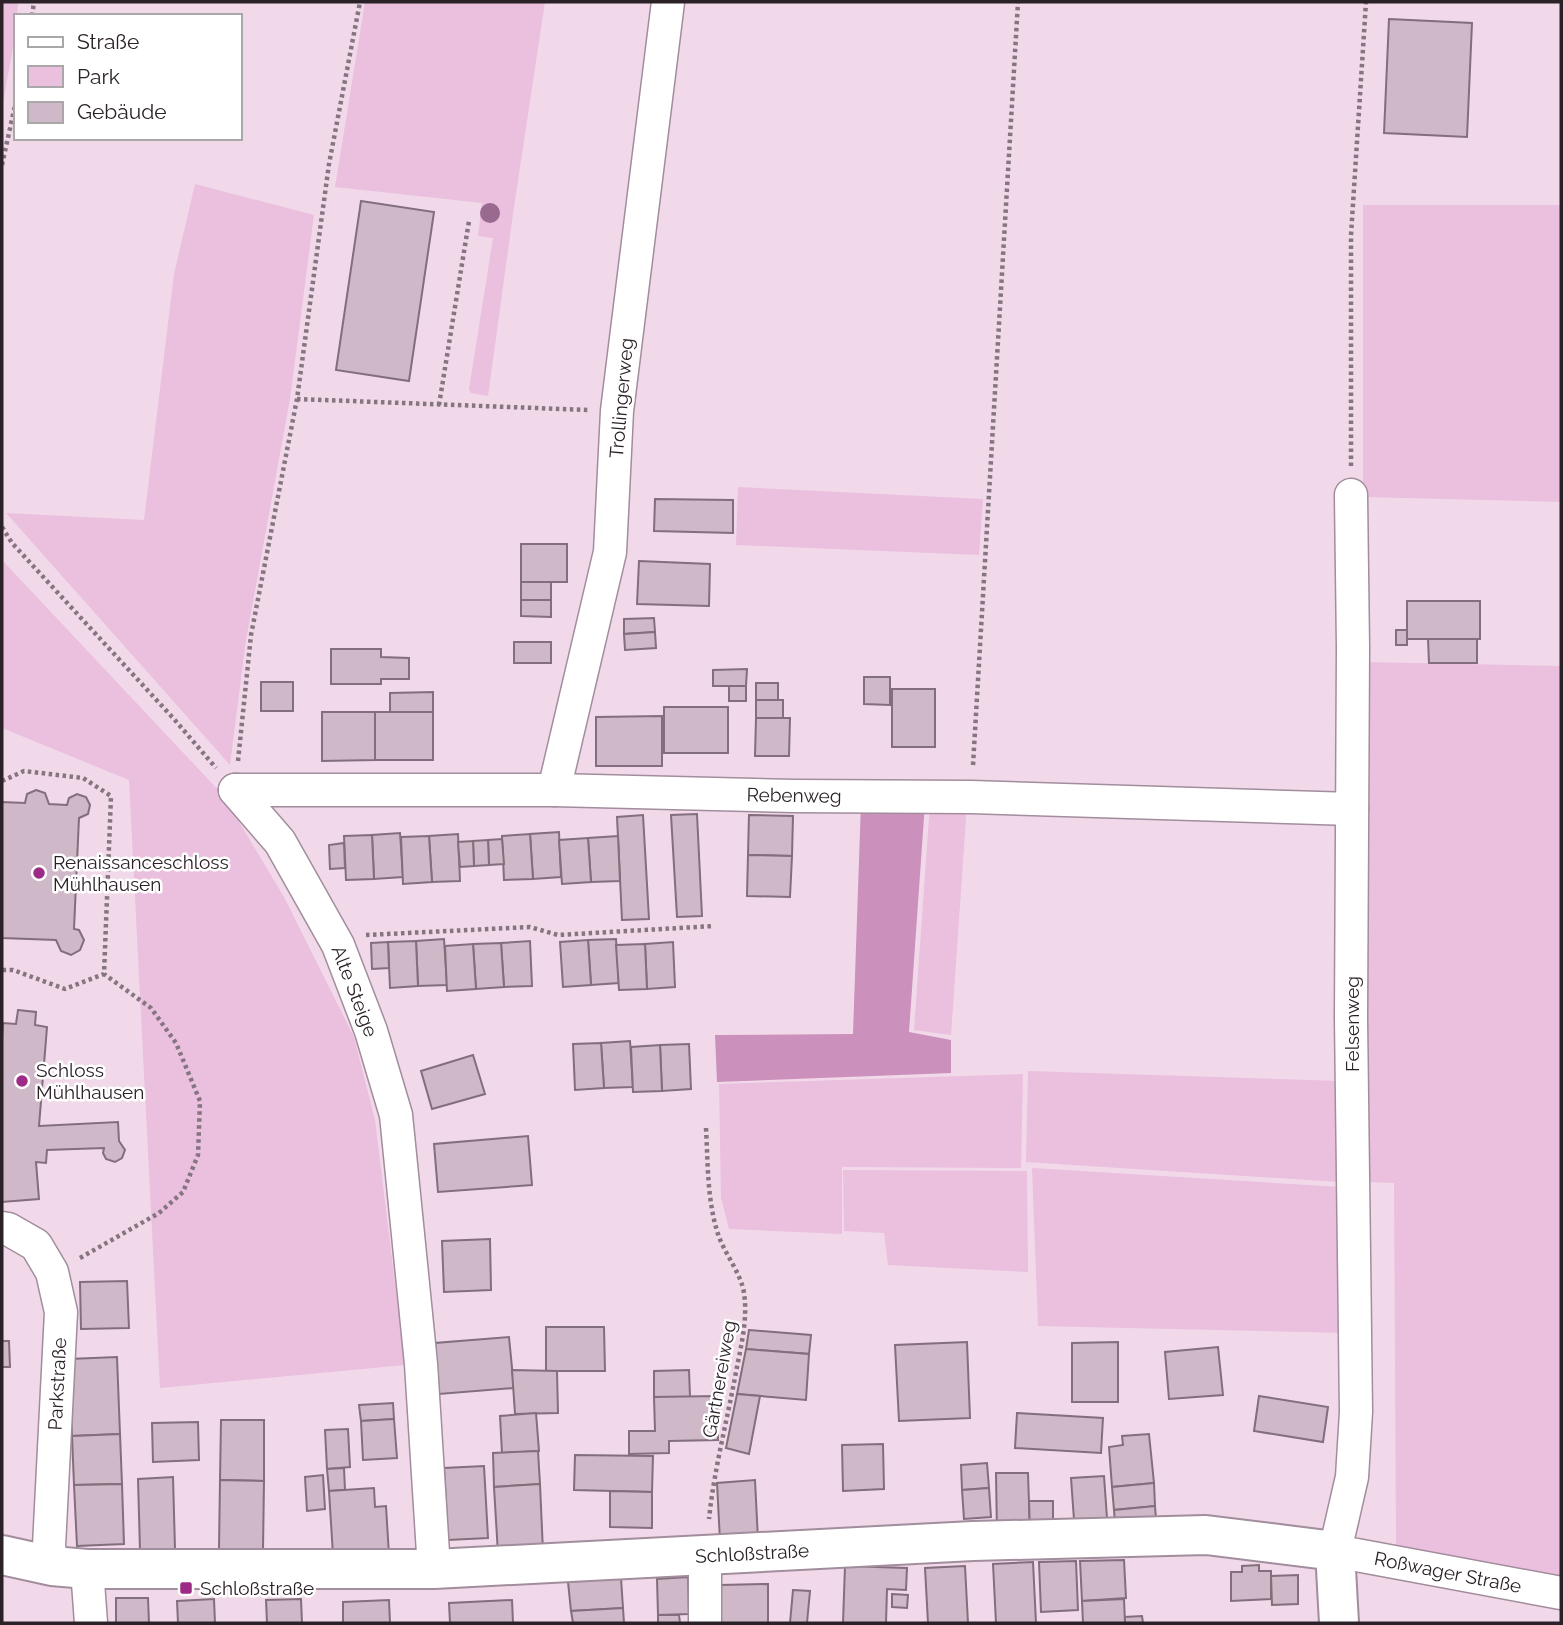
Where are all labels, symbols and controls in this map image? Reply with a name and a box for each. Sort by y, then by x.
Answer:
legend [14,14,242,140]
text: Straße [77,29,139,54]
text: Park [77,64,120,89]
text: Gebäude [77,99,167,124]
street label: Trollingerweg [605,337,637,459]
street label: Rebenweg [746,783,842,807]
place label: Renaissanceschloss Mühlhausen [53,851,229,895]
marker: Renaissanceschloss Mühlhausen [31,865,47,881]
street label: Alte Steige [328,942,382,1040]
street label: Felsenweg [1341,976,1363,1072]
place label: Schloss Mühlhausen [36,1059,144,1103]
marker: Schloss Mühlhausen [14,1073,30,1089]
street label: Gärtnereiweg [698,1319,740,1439]
street label: Parkstraße [44,1337,70,1431]
street label: Schloßstraße [694,1539,810,1567]
street label: Roßwager Straße [1373,1547,1523,1597]
place label: Schloßstraße [200,1577,314,1599]
marker: Schloßstraße [178,1580,194,1596]

